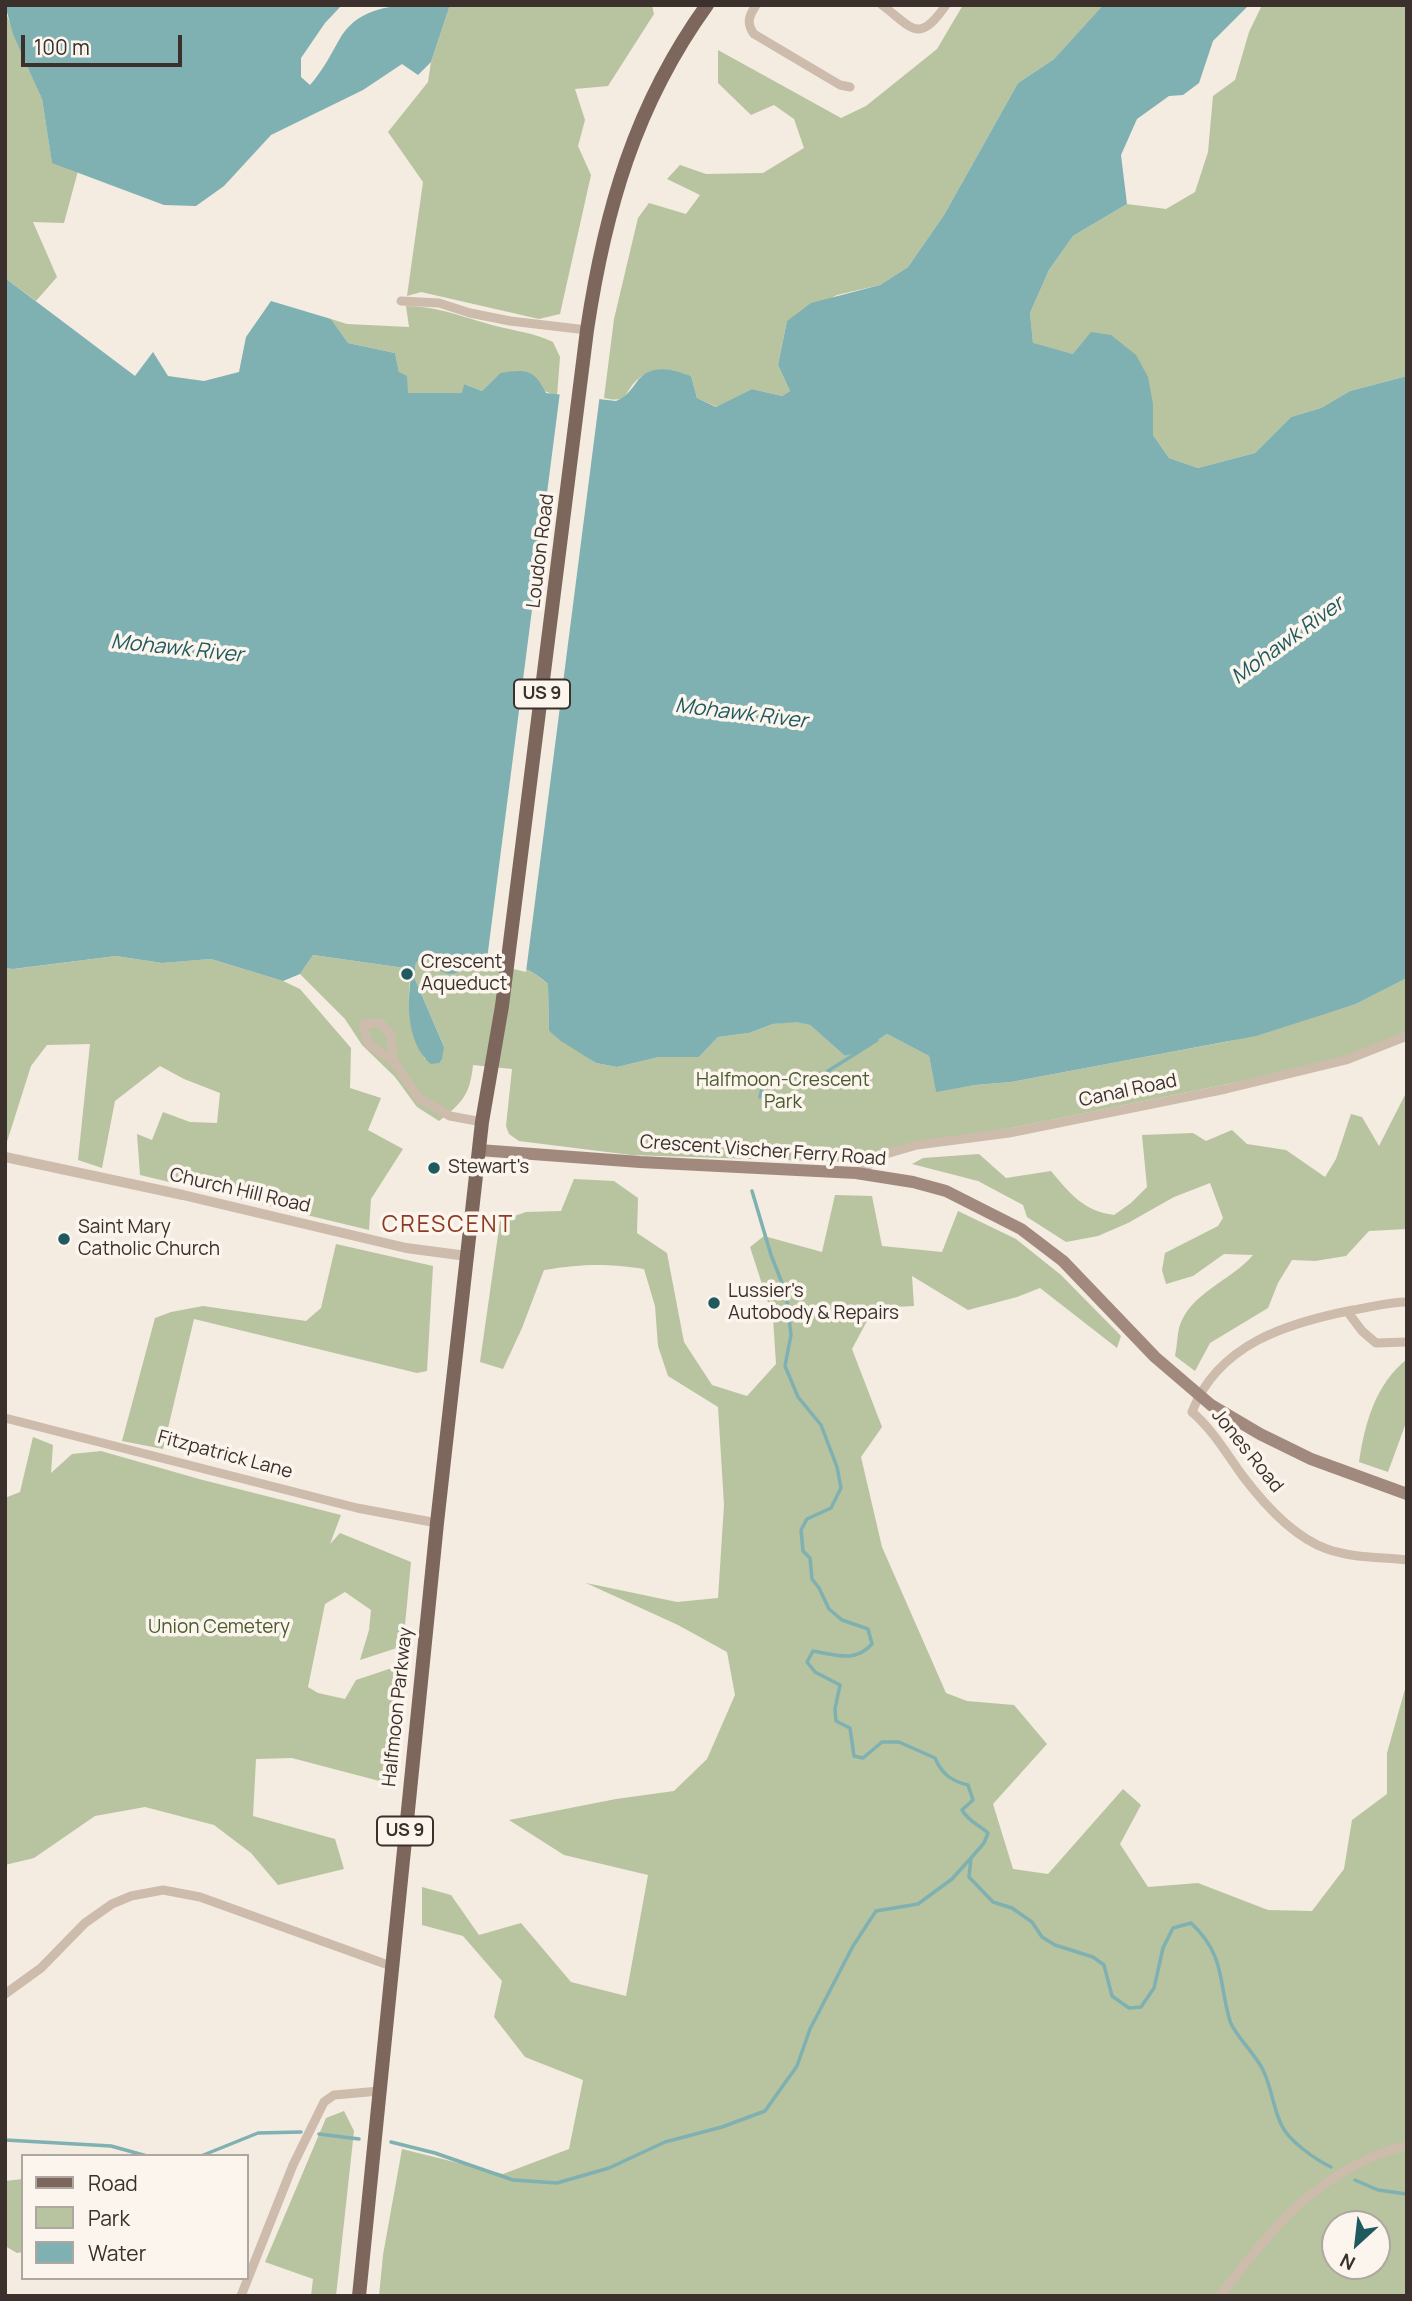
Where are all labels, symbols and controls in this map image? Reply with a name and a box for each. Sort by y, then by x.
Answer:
scale bar [24,21,186,65]
text: 100 m [34,33,90,61]
street label: Loudon Road [523,493,559,609]
water label: Mohawk River [1227,592,1349,690]
water label: Mohawk River [110,630,244,668]
road number: US 9 [514,680,570,708]
water label: Mohawk River [674,693,808,735]
place label: Crescent Aqueduct [421,952,507,996]
marker: Crescent Aqueduct [399,966,415,982]
park label: Halfmoon-Crescent Park [696,1070,870,1114]
street label: Canal Road [1077,1070,1179,1112]
street label: Crescent Vischer Ferry Road [639,1131,887,1171]
place label: Stewart's [448,1157,529,1179]
marker: Stewart's [426,1160,442,1176]
street label: Church Hill Road [167,1164,313,1218]
district label: CRESCENT [383,1212,513,1240]
place label: Saint Mary Catholic Church [78,1217,220,1261]
marker: Saint Mary Catholic Church [56,1231,72,1247]
place label: Lussier's Autobody & Repairs [728,1281,899,1325]
marker: Lussier's Autobody & Repairs [706,1295,722,1311]
street label: Jones Road [1206,1405,1288,1497]
street label: Fitzpatrick Lane [155,1426,295,1484]
park label: Union Cemetery [148,1617,290,1639]
street label: Halfmoon Parkway [378,1626,418,1788]
road number: US 9 [377,1816,433,1845]
legend [21,2154,248,2280]
text: Road [88,2169,138,2197]
text: Park [88,2204,130,2232]
north arrow [1321,2210,1391,2280]
text: Water [88,2239,146,2267]
text: N [1335,2247,1359,2277]

